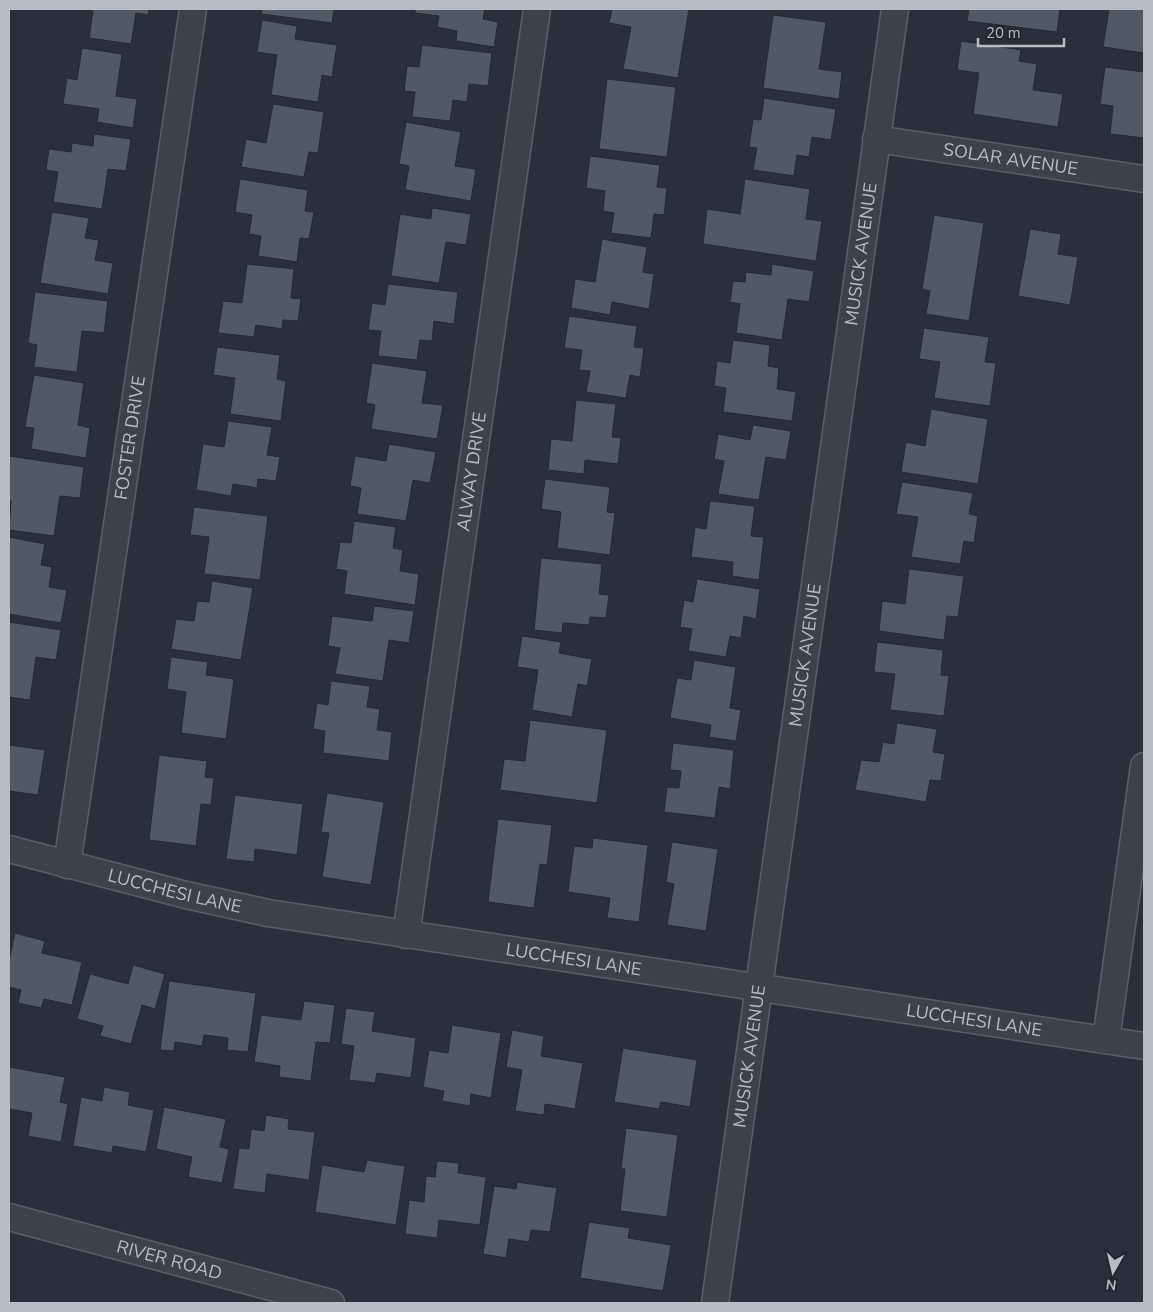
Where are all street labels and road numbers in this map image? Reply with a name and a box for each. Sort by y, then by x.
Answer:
street label: SOLAR AVENUE [941,137,1080,181]
street label: MUSICK AVENUE [839,181,883,327]
street label: FOSTER DRIVE [109,374,151,501]
street label: ALWAY DRIVE [451,410,492,533]
street label: MUSICK AVENUE [783,582,827,728]
street label: LUCCHESI LANE [105,863,244,919]
street label: LUCCHESI LANE [504,937,643,982]
street label: MUSICK AVENUE [727,983,771,1129]
street label: LUCCHESI LANE [905,998,1044,1042]
street label: RIVER ROAD [114,1234,225,1285]

